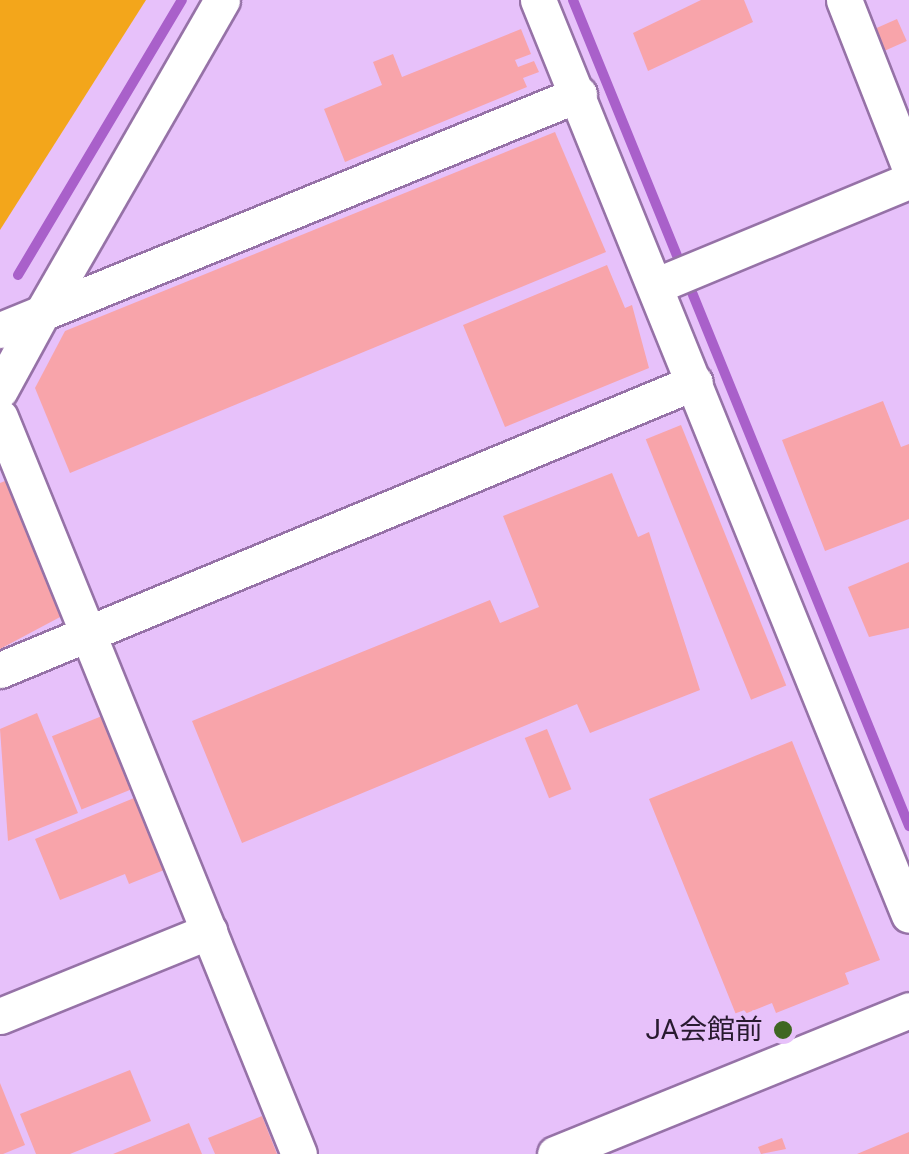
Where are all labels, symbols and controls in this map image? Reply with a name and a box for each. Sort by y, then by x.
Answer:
place label: JA会館前 [646,1013,763,1047]
marker: JA会館前 [772,1019,794,1041]

